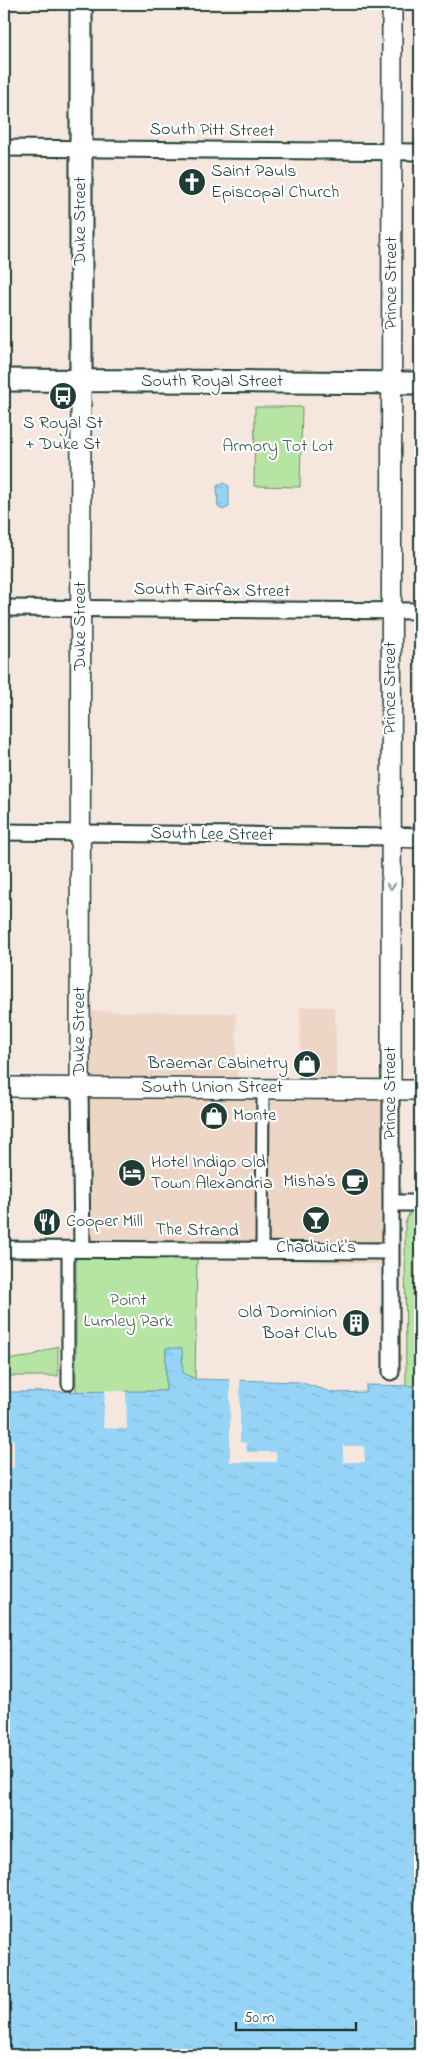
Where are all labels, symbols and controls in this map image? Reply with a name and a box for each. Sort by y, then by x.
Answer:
street label: South Pitt Street [149,117,275,145]
place label: Saint Pauls Episcopal Church [211,159,339,206]
church icon: Saint Pauls Episcopal Church [177,167,207,197]
street label: Duke Street [68,176,94,267]
street label: Prince Street [379,237,405,329]
street label: South Royal Street [141,369,283,395]
bus stop icon: S Royal St + Duke St [48,381,78,411]
place label: S Royal St + Duke St [23,411,103,458]
park label: Armory Tot Lot [222,434,334,460]
street label: South Fairfax Street [134,577,290,605]
street label: Duke Street [68,581,94,672]
street label: Prince Street [378,642,404,734]
street label: South Lee Street [150,821,274,849]
one-way arrow [386,882,396,890]
street label: Duke Street [67,986,93,1077]
street label: Prince Street [378,1047,404,1139]
shop icon: Braemar Cabinetry [292,1049,322,1079]
place label: Braemar Cabinetry [147,1051,288,1077]
street label: South Union Street [141,1075,283,1101]
shop icon: Monte [199,1101,229,1131]
place label: Monte [233,1103,277,1129]
place label: Hotel Indigo Old Town Alexandria [151,1150,273,1197]
hotel icon: Hotel Indigo Old Town Alexandria [117,1158,147,1188]
cafe icon: Misha’s [340,1167,370,1197]
place label: Misha’s [283,1169,336,1195]
bar icon: Chadwick's [301,1205,331,1235]
restaurant icon: Cooper Mill [32,1207,62,1237]
place label: Cooper Mill [66,1209,143,1235]
street label: The Strand [155,1217,239,1245]
place label: Chadwick's [276,1235,356,1261]
park label: Point Lumley Park [84,1288,173,1335]
place label: Old Dominion Boat Club [237,1300,337,1347]
building icon: Old Dominion Boat Club [341,1308,371,1338]
scale bar [236,1999,356,2031]
text: 50 m [244,2007,275,2029]

